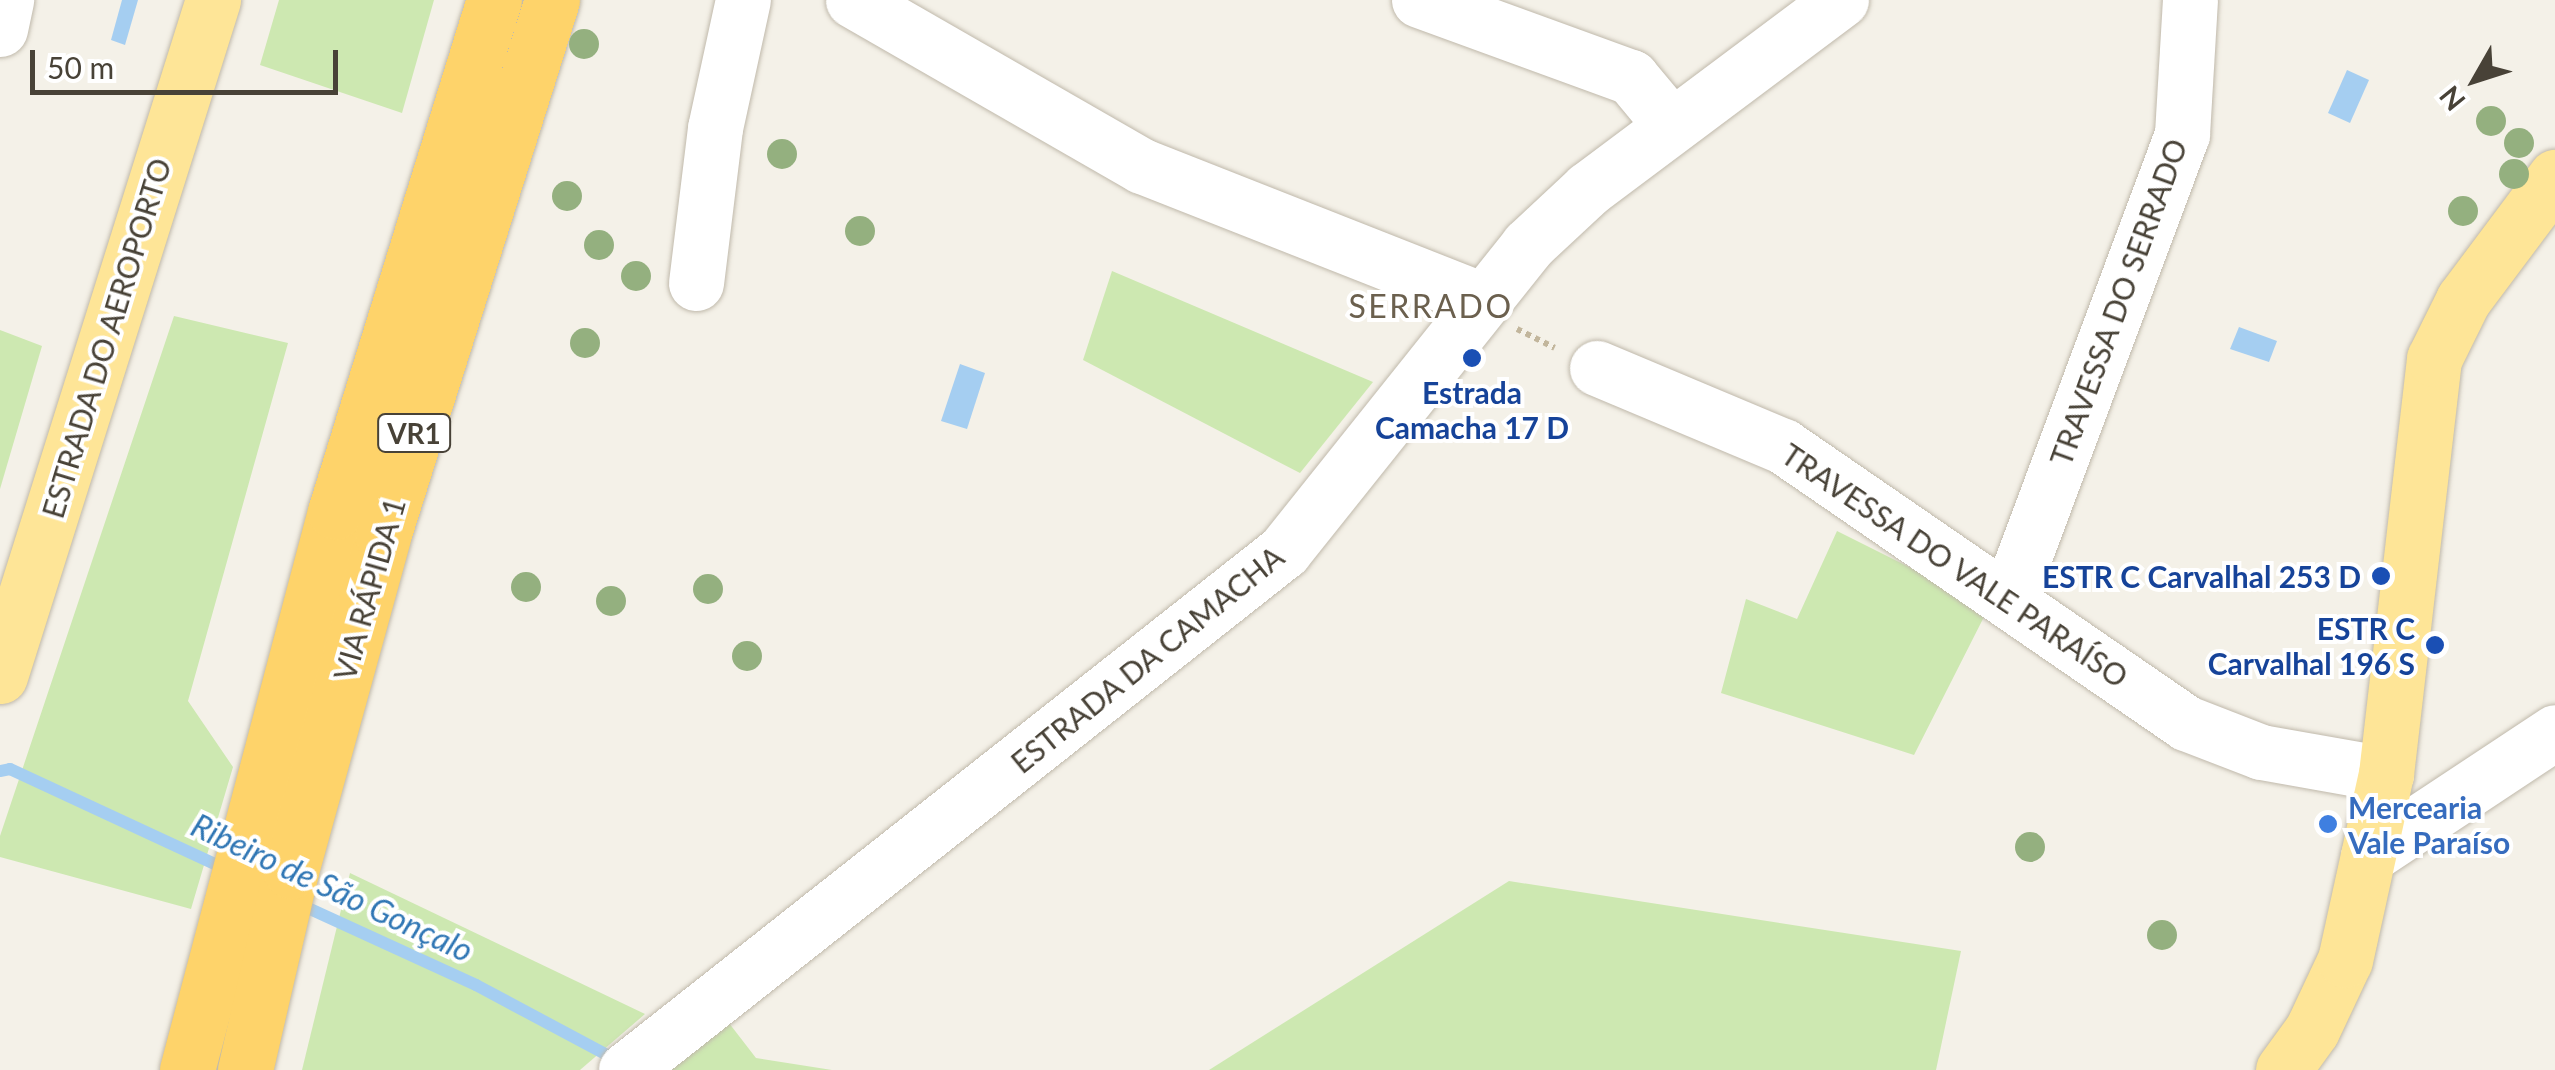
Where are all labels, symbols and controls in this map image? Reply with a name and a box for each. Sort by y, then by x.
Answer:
scale bar [35,30,342,92]
north arrow [2425,30,2525,130]
text: 50 m [47,49,114,85]
text: N [2432,80,2472,118]
street label: TRAVESSA DO SERRADO [2042,133,2194,471]
street label: ESTRADA DO AEROPORTO [34,153,178,523]
district label: SERRADO [1348,287,1514,325]
marker: Estrada Camacha 17 D [1461,347,1483,369]
place label: Estrada Camacha 17 D [1375,374,1569,444]
road number: VR1 [376,410,452,456]
street label: TRAVESSA DO VALE PARAÍSO [1774,435,2136,695]
street label: VIA RÁPIDA 1 [326,493,412,685]
street label: ESTRADA DA CAMACHA [1003,537,1291,781]
place label: ESTR C Carvalhal 253 D [2042,558,2361,594]
marker: ESTR C Carvalhal 253 D [2370,565,2392,587]
place label: ESTR C Carvalhal 196 S [2208,610,2415,680]
marker: ESTR C Carvalhal 196 S [2424,634,2446,656]
place label: Mercearia Vale Paraíso [2348,789,2510,860]
water label: Ribeiro de São Gonçalo [185,806,479,970]
marker: Mercearia Vale Paraíso [2317,813,2339,835]

